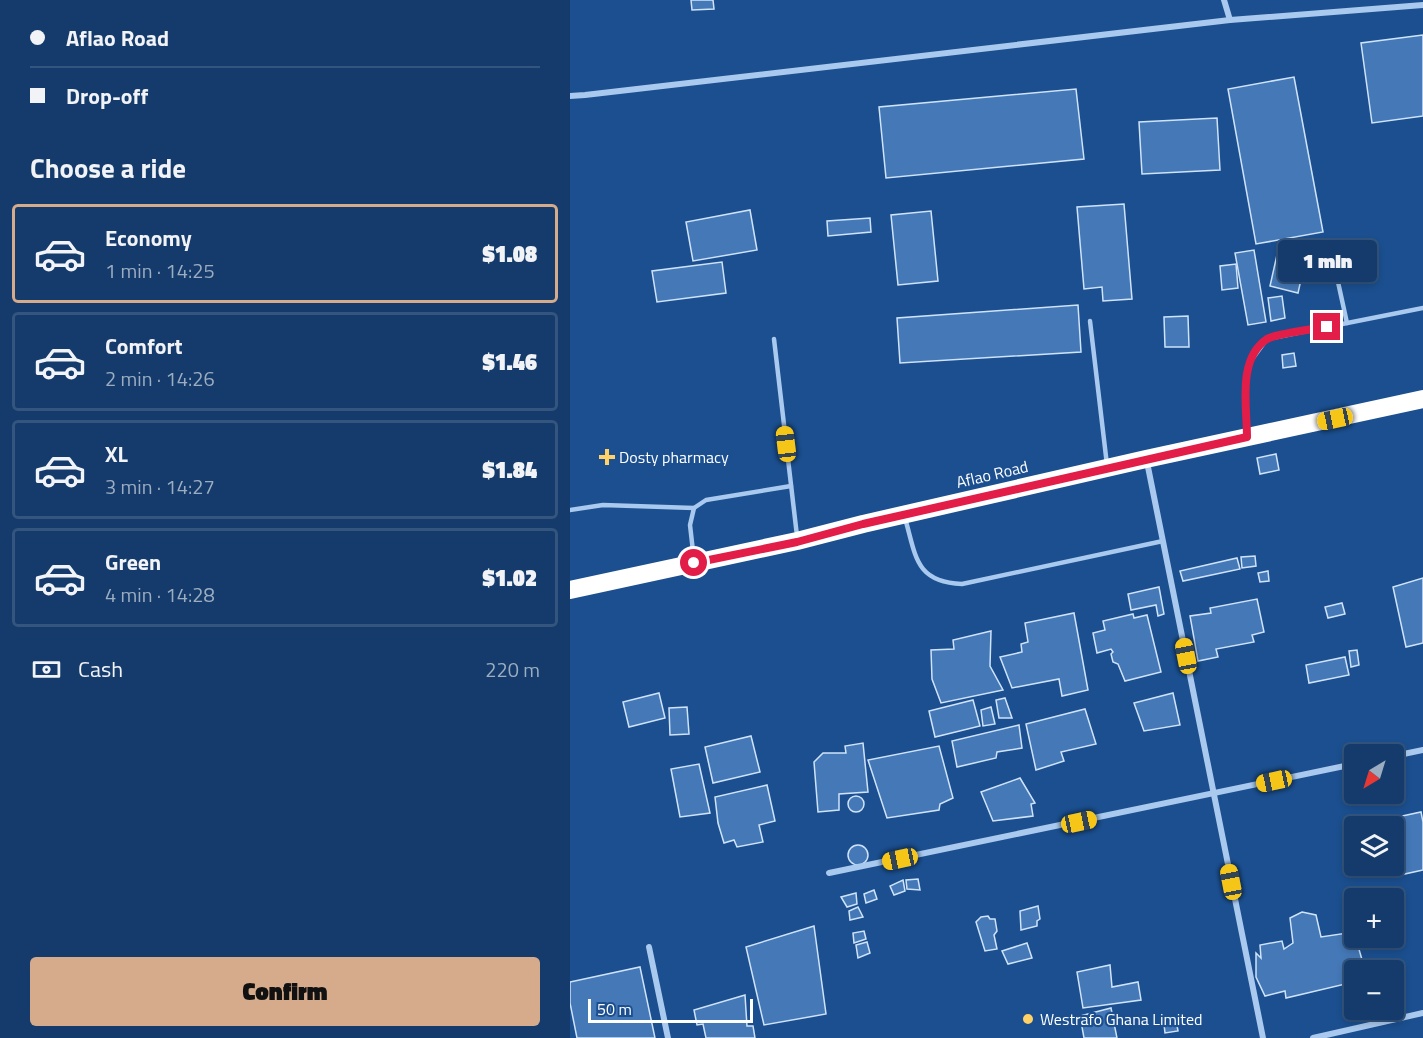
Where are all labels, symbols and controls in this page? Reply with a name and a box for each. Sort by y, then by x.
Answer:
text: Aflao Road [66,21,169,55]
text: Drop-off [66,79,148,113]
text: Choose a ride [30,147,186,188]
text: Economy [105,221,192,255]
icon: car [33,227,87,281]
text: $1.08 [482,237,537,271]
callout: 1 min [1278,240,1377,282]
text: 1 min [1303,245,1352,276]
text: 1 min · 14:25 [105,255,215,286]
route end [1313,313,1340,340]
text: Comfort [105,329,183,363]
icon: car [33,335,87,389]
text: $1.46 [482,345,537,379]
text: 2 min · 14:26 [105,363,215,394]
car [1316,406,1354,432]
car [775,425,797,463]
text: XL [105,437,128,471]
icon: car [33,443,87,497]
place label: Dosty pharmacy [619,445,729,469]
marker: Dosty pharmacy [600,450,614,464]
text: $1.84 [482,453,537,487]
street label: Aflao Road [954,454,1030,494]
text: 3 min · 14:27 [105,471,215,502]
text: Green [105,545,161,579]
route start [680,549,707,576]
icon: car [33,551,87,605]
text: $1.02 [482,561,537,595]
text: 4 min · 14:28 [105,579,215,610]
car [1174,637,1198,675]
text: Cash [78,652,123,686]
icon: cash [30,653,63,686]
text: 220 m [485,654,540,685]
north arrow [1344,744,1404,804]
map controls [1344,744,1404,1020]
car [1255,768,1293,794]
car [1060,809,1098,835]
button: layers [1344,816,1404,876]
car [881,846,919,872]
car [1219,863,1243,901]
button: + [1344,888,1404,948]
button: Confirm [30,957,540,1026]
button: − [1344,960,1404,1020]
scale bar [588,996,753,1024]
text: 50 m [597,997,632,1021]
place label: Westrafo Ghana Limited [1040,1007,1202,1031]
marker: Westrafo Ghana Limited [1021,1012,1035,1026]

